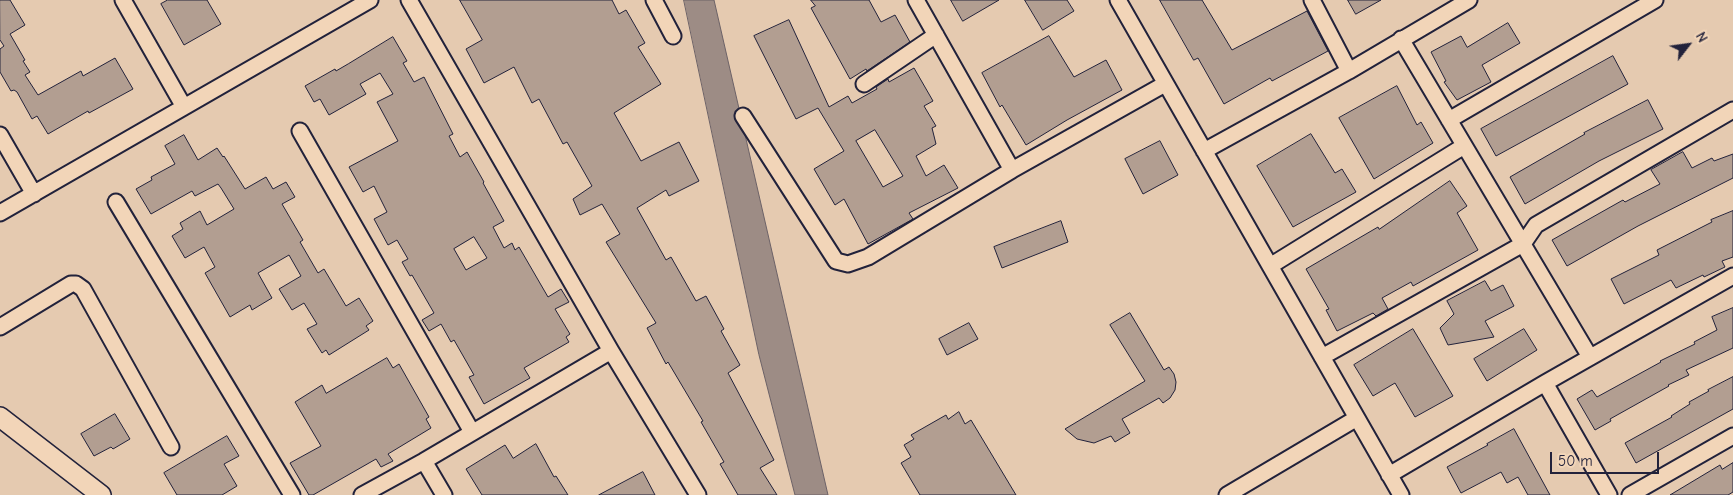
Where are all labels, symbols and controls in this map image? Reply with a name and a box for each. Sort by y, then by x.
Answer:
north arrow [1663,20,1713,70]
text: N [1692,29,1711,45]
scale bar [1553,442,1662,474]
text: 50 m [1558,452,1593,470]

